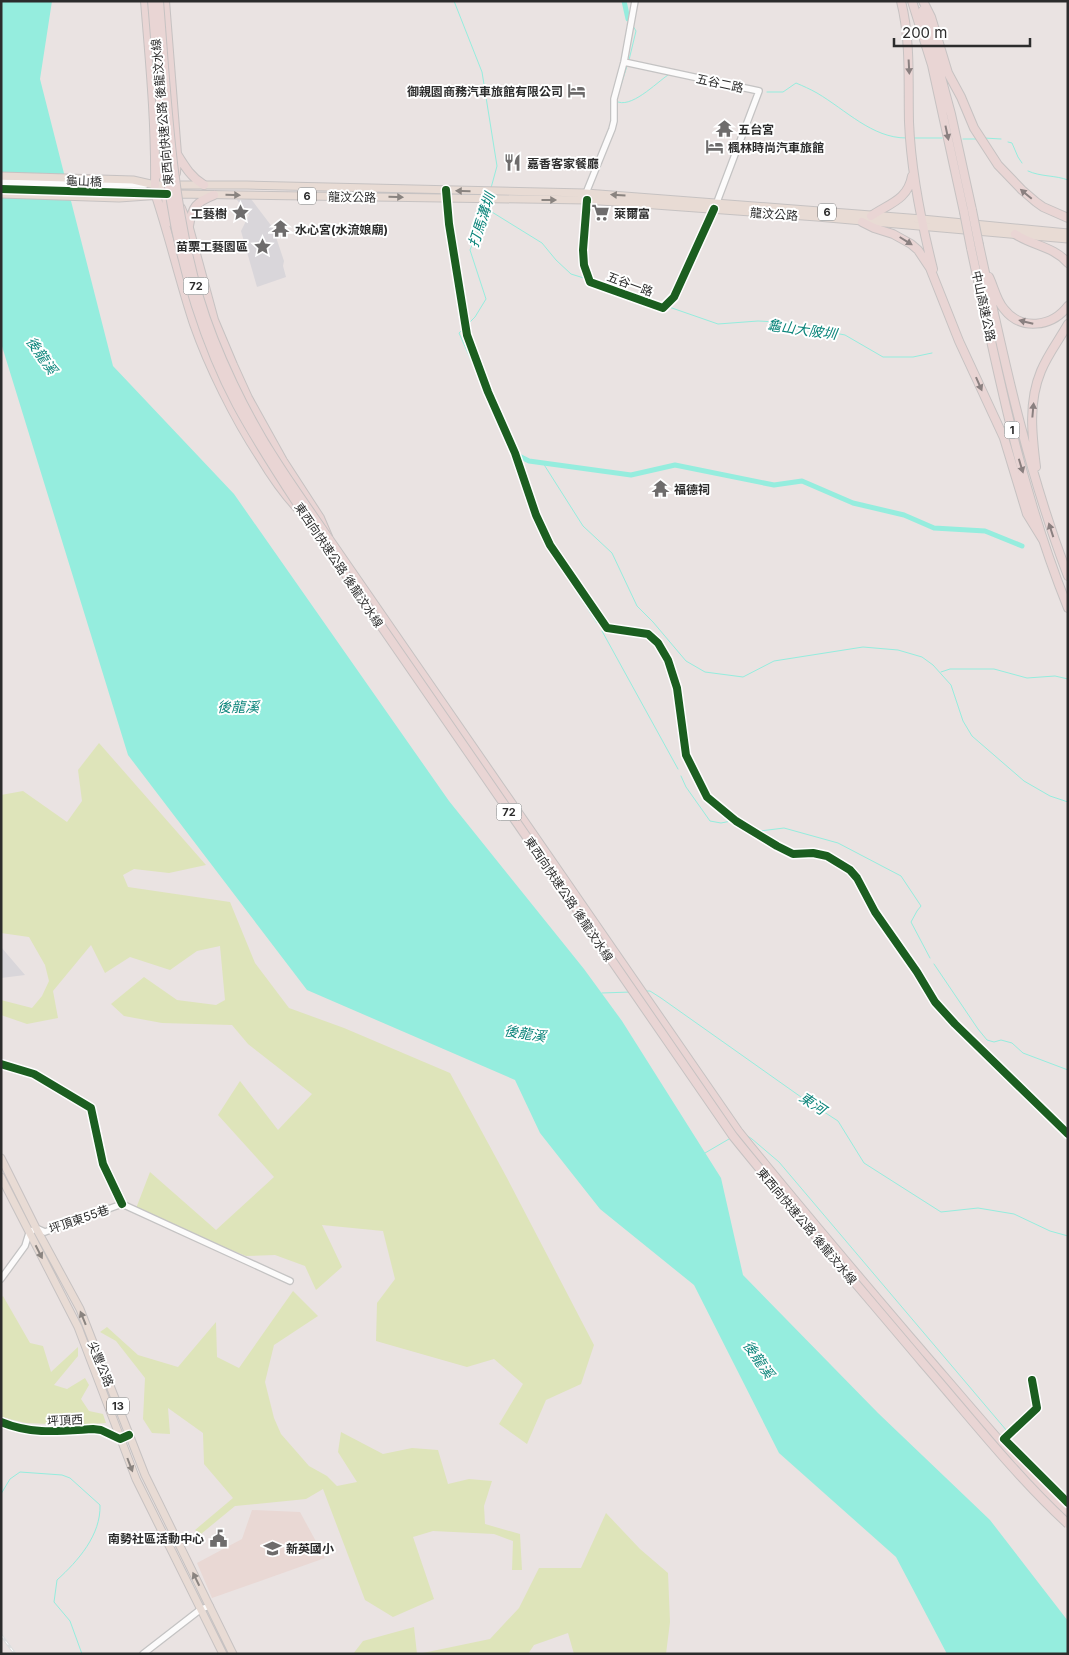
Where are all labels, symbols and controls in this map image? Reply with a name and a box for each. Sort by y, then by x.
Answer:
scale bar [894,15,1030,47]
text: 200 m [902,23,947,42]
street label: 東西向快速公路 後龍汶水線 [148,38,176,186]
one-way arrow [905,59,913,75]
street label: 五谷二路 [695,71,745,95]
hotel icon: 御親園商務汽車旅館有限公司 [567,81,587,101]
place label: 御親園商務汽車旅館有限公司 [407,84,563,99]
temple icon: 五台宮 [714,119,734,139]
place label: 五台宮 [738,122,774,137]
one-way arrow [943,125,951,140]
hotel icon: 楓林時尚汽車旅館 [704,137,724,157]
place label: 楓林時尚汽車旅館 [728,140,824,155]
restaurant icon: 嘉香客家餐廳 [503,153,523,173]
place label: 嘉香客家餐廳 [527,156,599,171]
street label: 龜山橋 [66,173,102,189]
one-way arrow [454,186,470,194]
road number: 6 [298,188,316,205]
one-way arrow [1020,188,1033,199]
street label: 龍汶公路 [328,189,376,205]
water label: 打馬溝圳 [464,189,498,249]
one-way arrow [226,191,242,199]
one-way arrow [610,191,626,199]
one-way arrow [388,194,404,202]
one-way arrow [541,196,557,204]
place icon: 工藝樹 [231,203,251,223]
supermarket icon: 萊爾富 [590,203,610,223]
road number: 6 [818,203,836,220]
street label: 龍汶公路 [750,205,798,223]
place label: 工藝樹 [191,206,227,221]
place label: 萊爾富 [614,206,650,221]
temple icon: 水心宮(水流娘廟) [271,219,291,239]
place label: 水心宮(水流娘廟) [295,222,388,237]
place icon: 苗栗工藝園區 [252,236,272,256]
one-way arrow [899,237,912,246]
place label: 苗栗工藝園區 [176,239,248,254]
street label: 五谷一路 [605,269,655,299]
street label: 中山高速公路 [969,269,999,343]
road number: 72 [184,278,208,294]
water label: 龜山大陂圳 [766,316,840,343]
one-way arrow [1018,318,1033,326]
water label: 後龍溪 [23,333,62,379]
one-way arrow [976,377,984,391]
one-way arrow [1029,402,1037,418]
road number: 1 [1004,422,1020,438]
one-way arrow [1018,458,1026,473]
temple icon: 福德祠 [650,479,670,499]
place label: 福德祠 [674,482,710,497]
street label: 東西向快速公路 後龍汶水線 [292,500,386,630]
one-way arrow [1047,522,1055,537]
water label: 後龍溪 [217,698,261,715]
road number: 72 [496,804,522,820]
street label: 東西向快速公路 後龍汶水線 [522,834,616,964]
water label: 後龍溪 [503,1021,549,1045]
water label: 東河 [797,1088,832,1120]
street label: 東西向快速公路 後龍汶水線 [754,1165,860,1287]
street label: 坪頂東55巷 [47,1202,111,1236]
one-way arrow [35,1245,43,1259]
one-way arrow [79,1310,86,1325]
water label: 後龍溪 [740,1337,779,1383]
street label: 尖豐公路 [85,1339,117,1389]
road number: 13 [107,1398,129,1414]
street label: 坪頂西 [47,1412,83,1428]
one-way arrow [127,1458,135,1473]
public building icon: 南勢社區活動中心 [208,1528,228,1548]
place label: 南勢社區活動中心 [108,1531,204,1546]
school or university icon: 新英國小 [262,1538,282,1558]
place label: 新英國小 [286,1541,334,1556]
one-way arrow [192,1572,200,1586]

